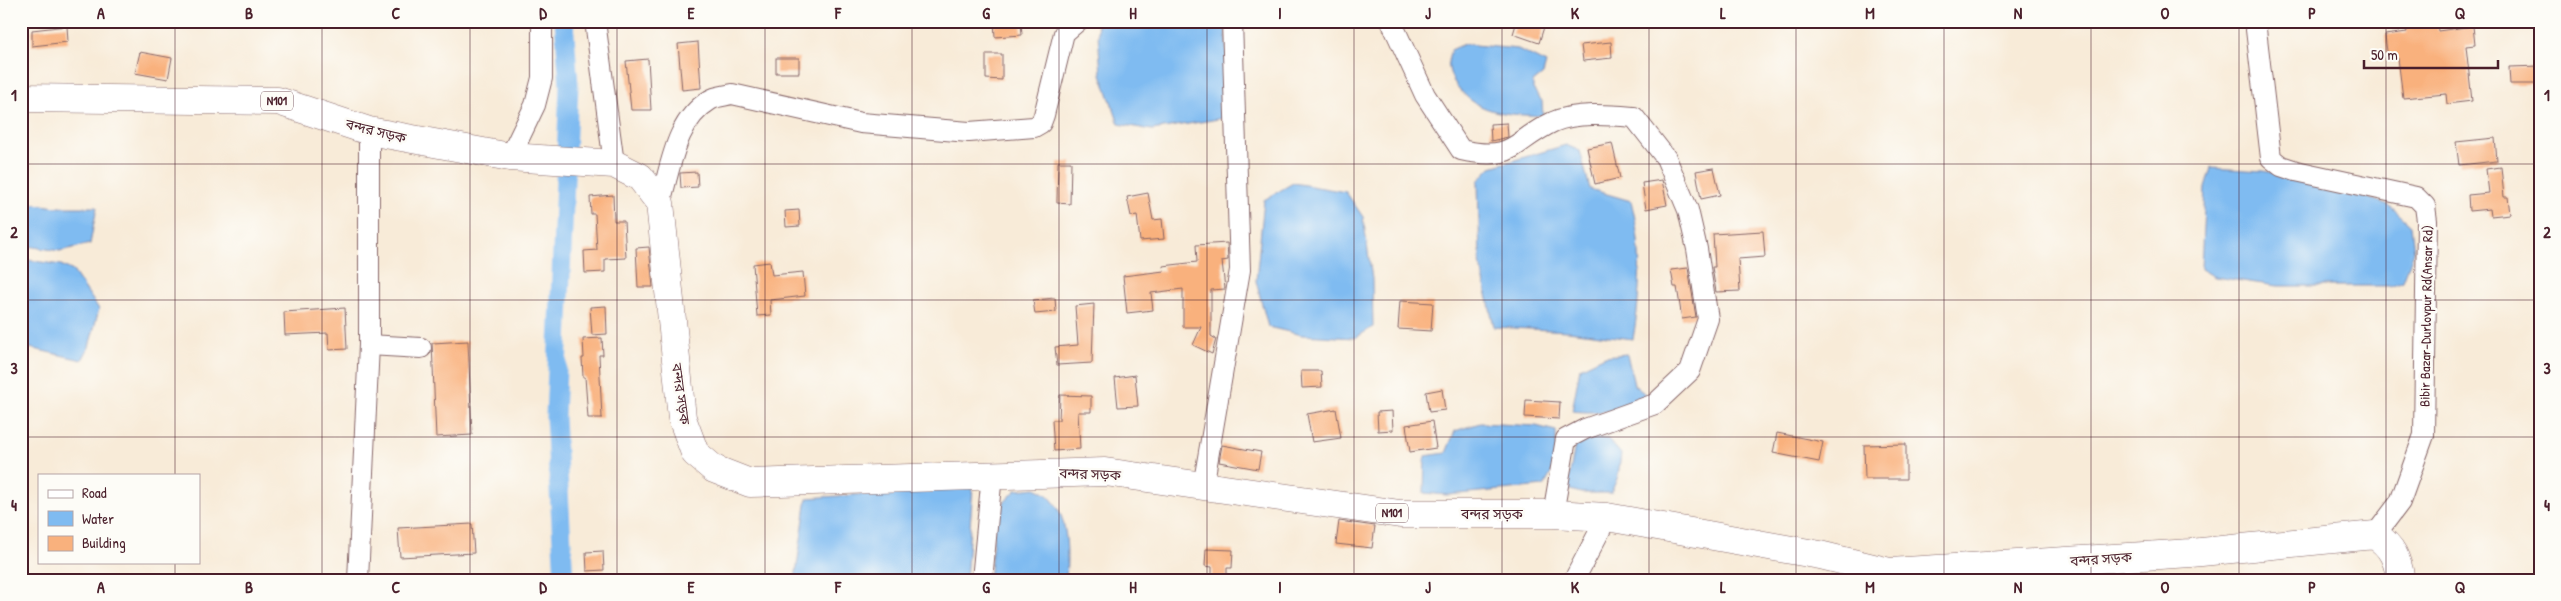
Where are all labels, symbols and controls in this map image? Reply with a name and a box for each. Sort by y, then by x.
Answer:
text: A [97,2,105,24]
text: B [245,2,253,24]
text: C [392,2,401,24]
text: D [539,2,547,24]
text: E [687,2,695,24]
text: F [834,2,842,24]
text: G [982,2,990,24]
text: H [1129,2,1137,24]
text: I [1278,2,1282,24]
text: J [1425,2,1431,24]
text: K [1571,2,1580,24]
text: L [1720,2,1726,24]
text: M [1865,2,1875,24]
text: N [2014,2,2023,24]
text: O [2161,2,2170,24]
text: P [2308,2,2316,24]
text: Q [2455,2,2465,24]
scale bar [2364,38,2497,70]
text: 50 m [2371,44,2398,65]
text: 1 [11,84,17,106]
text: 1 [2544,84,2550,106]
road number: N101 [261,92,293,110]
street label: বন্দর সড়ক [343,114,409,147]
text: 2 [10,221,18,243]
text: 2 [2543,221,2551,243]
street label: Bibir Bazar-Durlovpur Rd(Ansar Rd) [2414,225,2438,407]
text: 3 [10,357,18,379]
text: 3 [2543,357,2551,379]
street label: বন্দর সড়ক [668,361,695,427]
street label: বন্দর সড়ক [1058,463,1122,484]
legend [38,474,200,564]
text: Road [82,482,107,503]
text: 4 [11,494,17,516]
text: 4 [2544,494,2550,516]
road number: N101 [1376,503,1408,522]
street label: বন্দর সড়ক [1460,504,1524,523]
text: Water [82,508,114,529]
text: Building [82,532,126,553]
street label: বন্দর সড়ক [2068,547,2133,570]
text: A [97,576,105,598]
text: B [245,576,253,598]
text: C [392,576,401,598]
text: D [539,576,547,598]
text: E [687,576,695,598]
text: F [834,576,842,598]
text: G [982,576,990,598]
text: H [1129,576,1137,598]
text: I [1278,576,1282,598]
text: J [1425,576,1431,598]
text: K [1571,576,1580,598]
text: L [1720,576,1726,598]
text: M [1865,576,1875,598]
text: N [2014,576,2023,598]
text: O [2161,576,2170,598]
text: P [2308,576,2316,598]
text: Q [2455,576,2465,598]

